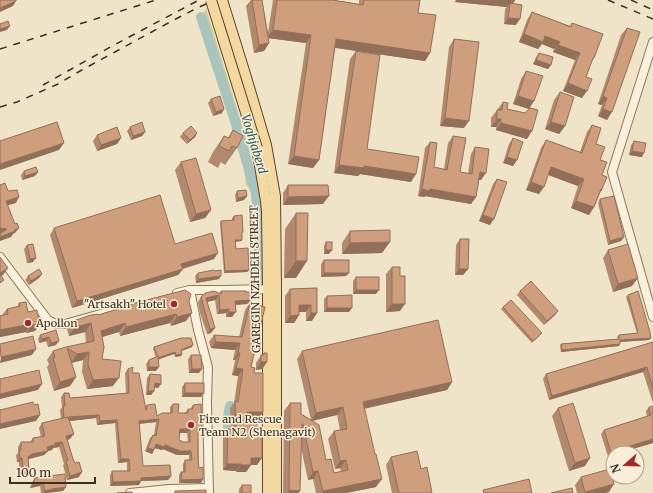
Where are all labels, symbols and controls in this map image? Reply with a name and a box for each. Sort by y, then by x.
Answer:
water label: Voghjaberd [238,112,271,176]
street label: GAREGIN NZHDEH STREET [247,205,263,353]
place label: "Artsakh" Hotel [84,297,167,311]
marker: "Artsakh" Hotel [169,299,179,309]
place label: Apollon [35,316,78,330]
marker: Apollon [23,318,33,328]
place label: Fire and Rescue Team N2 (Shenagavit) [199,412,315,439]
marker: Fire and Rescue Team N2 (Shenagavit) [186,420,196,430]
north arrow [605,445,645,485]
scale bar [10,459,95,485]
text: N [607,462,624,475]
text: 100 m [16,465,51,480]

